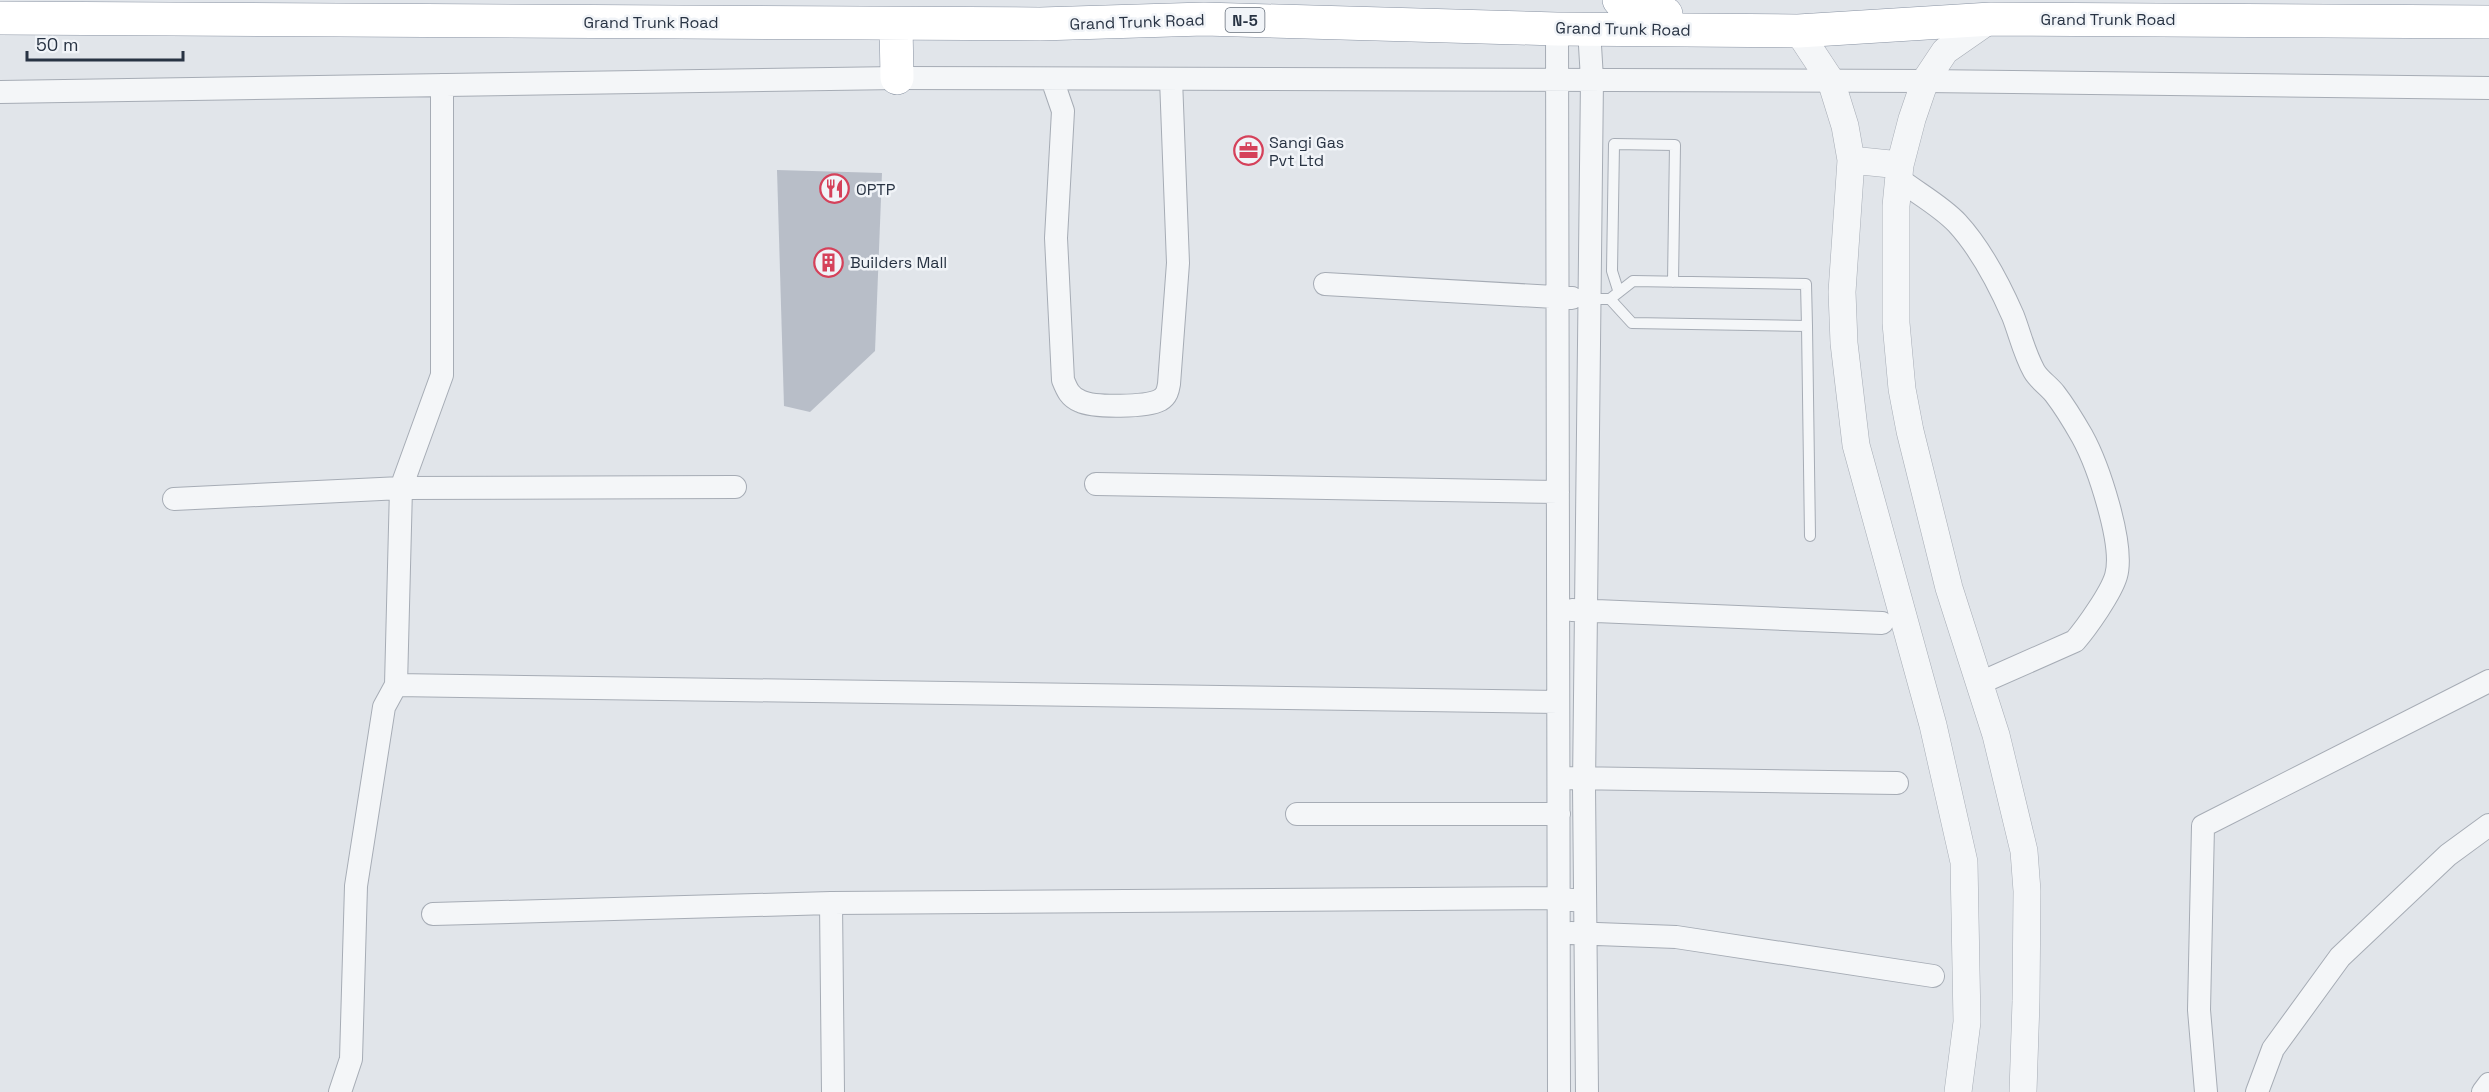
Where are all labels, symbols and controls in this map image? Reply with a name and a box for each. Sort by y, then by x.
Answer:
road number: N-5 [1226,8,1264,32]
street label: Grand Trunk Road [1069,9,1205,35]
street label: Grand Trunk Road [2040,9,2176,30]
street label: Grand Trunk Road [583,12,719,33]
street label: Grand Trunk Road [1555,17,1691,41]
scale bar [27,24,183,62]
text: 50 m [36,33,78,56]
place label: Sangi Gas Pvt Ltd [1269,132,1344,171]
office icon: Sangi Gas Pvt Ltd [1232,135,1264,167]
restaurant icon: OPTP [819,173,851,205]
place label: OPTP [856,179,896,200]
building icon: Builders Mall [813,246,845,278]
place label: Builders Mall [850,252,947,273]

